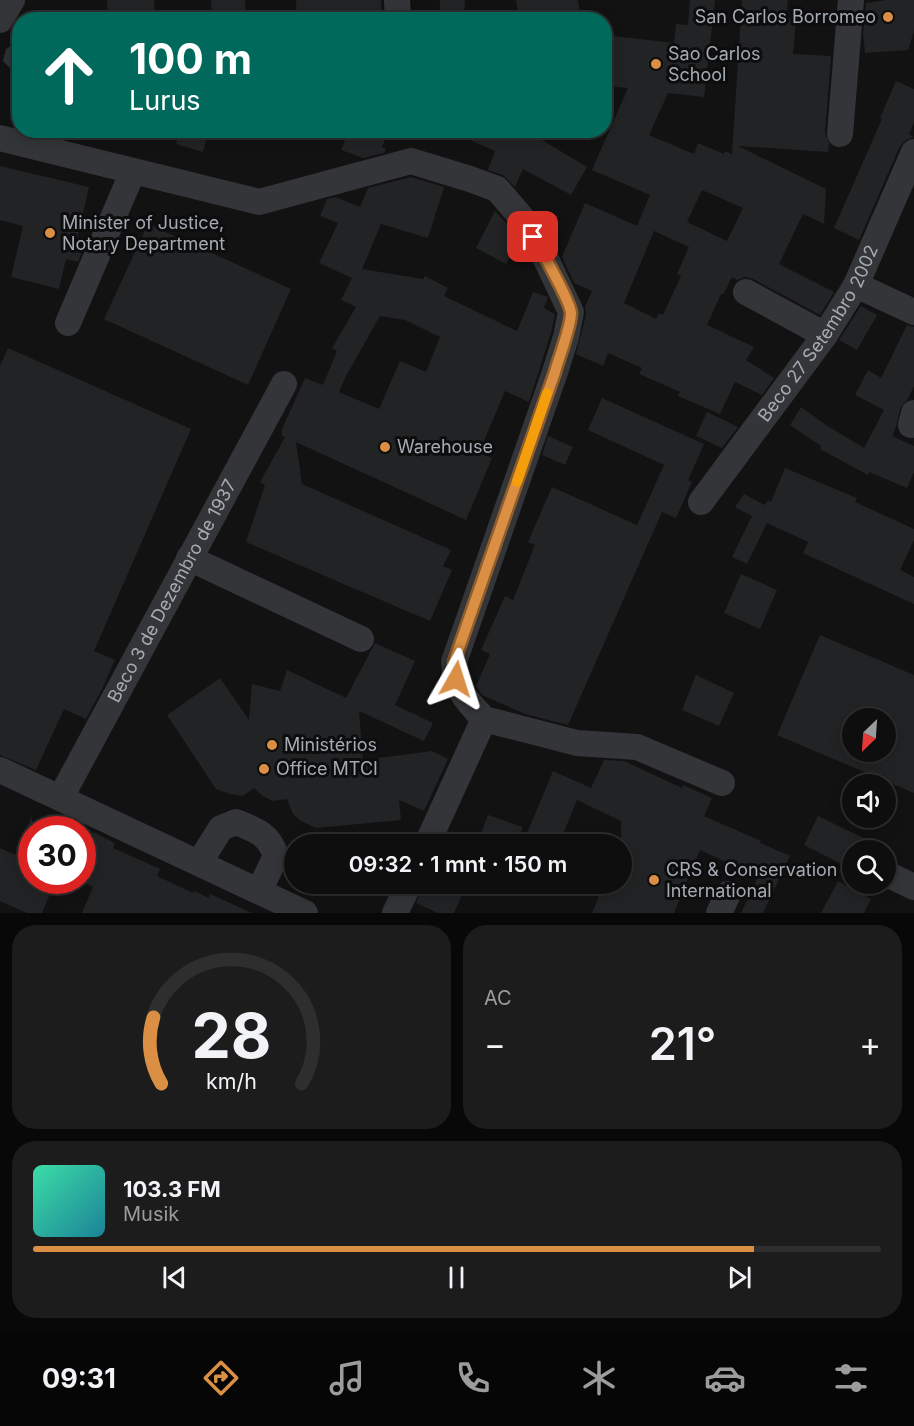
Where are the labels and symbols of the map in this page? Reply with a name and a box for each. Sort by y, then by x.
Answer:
place label: San Carlos Borromeo [695,6,876,27]
marker: San Carlos Borromeo [881,10,895,24]
place label: Sao Carlos School [668,43,760,85]
marker: Sao Carlos School [649,57,663,71]
pin [507,211,558,262]
place label: Minister of Justice, Notary Department [62,212,225,254]
marker: Minister of Justice, Notary Department [43,226,57,240]
street label: Beco 27 Setembro 2002 [753,242,882,426]
place label: Warehouse [397,436,493,457]
marker: Warehouse [378,440,392,454]
street label: Beco 3 de Dezembro de 1937 [103,476,240,706]
position arrow [424,647,488,711]
north arrow [842,708,896,762]
place label: Ministérios [284,734,377,755]
marker: Ministérios [265,738,279,752]
place label: Office MTCI [276,758,378,779]
marker: Office MTCI [257,762,271,776]
speed limit sign: 30 [18,816,96,894]
place label: CRS & Conservation International [666,859,837,901]
marker: CRS & Conservation International [647,873,661,887]

